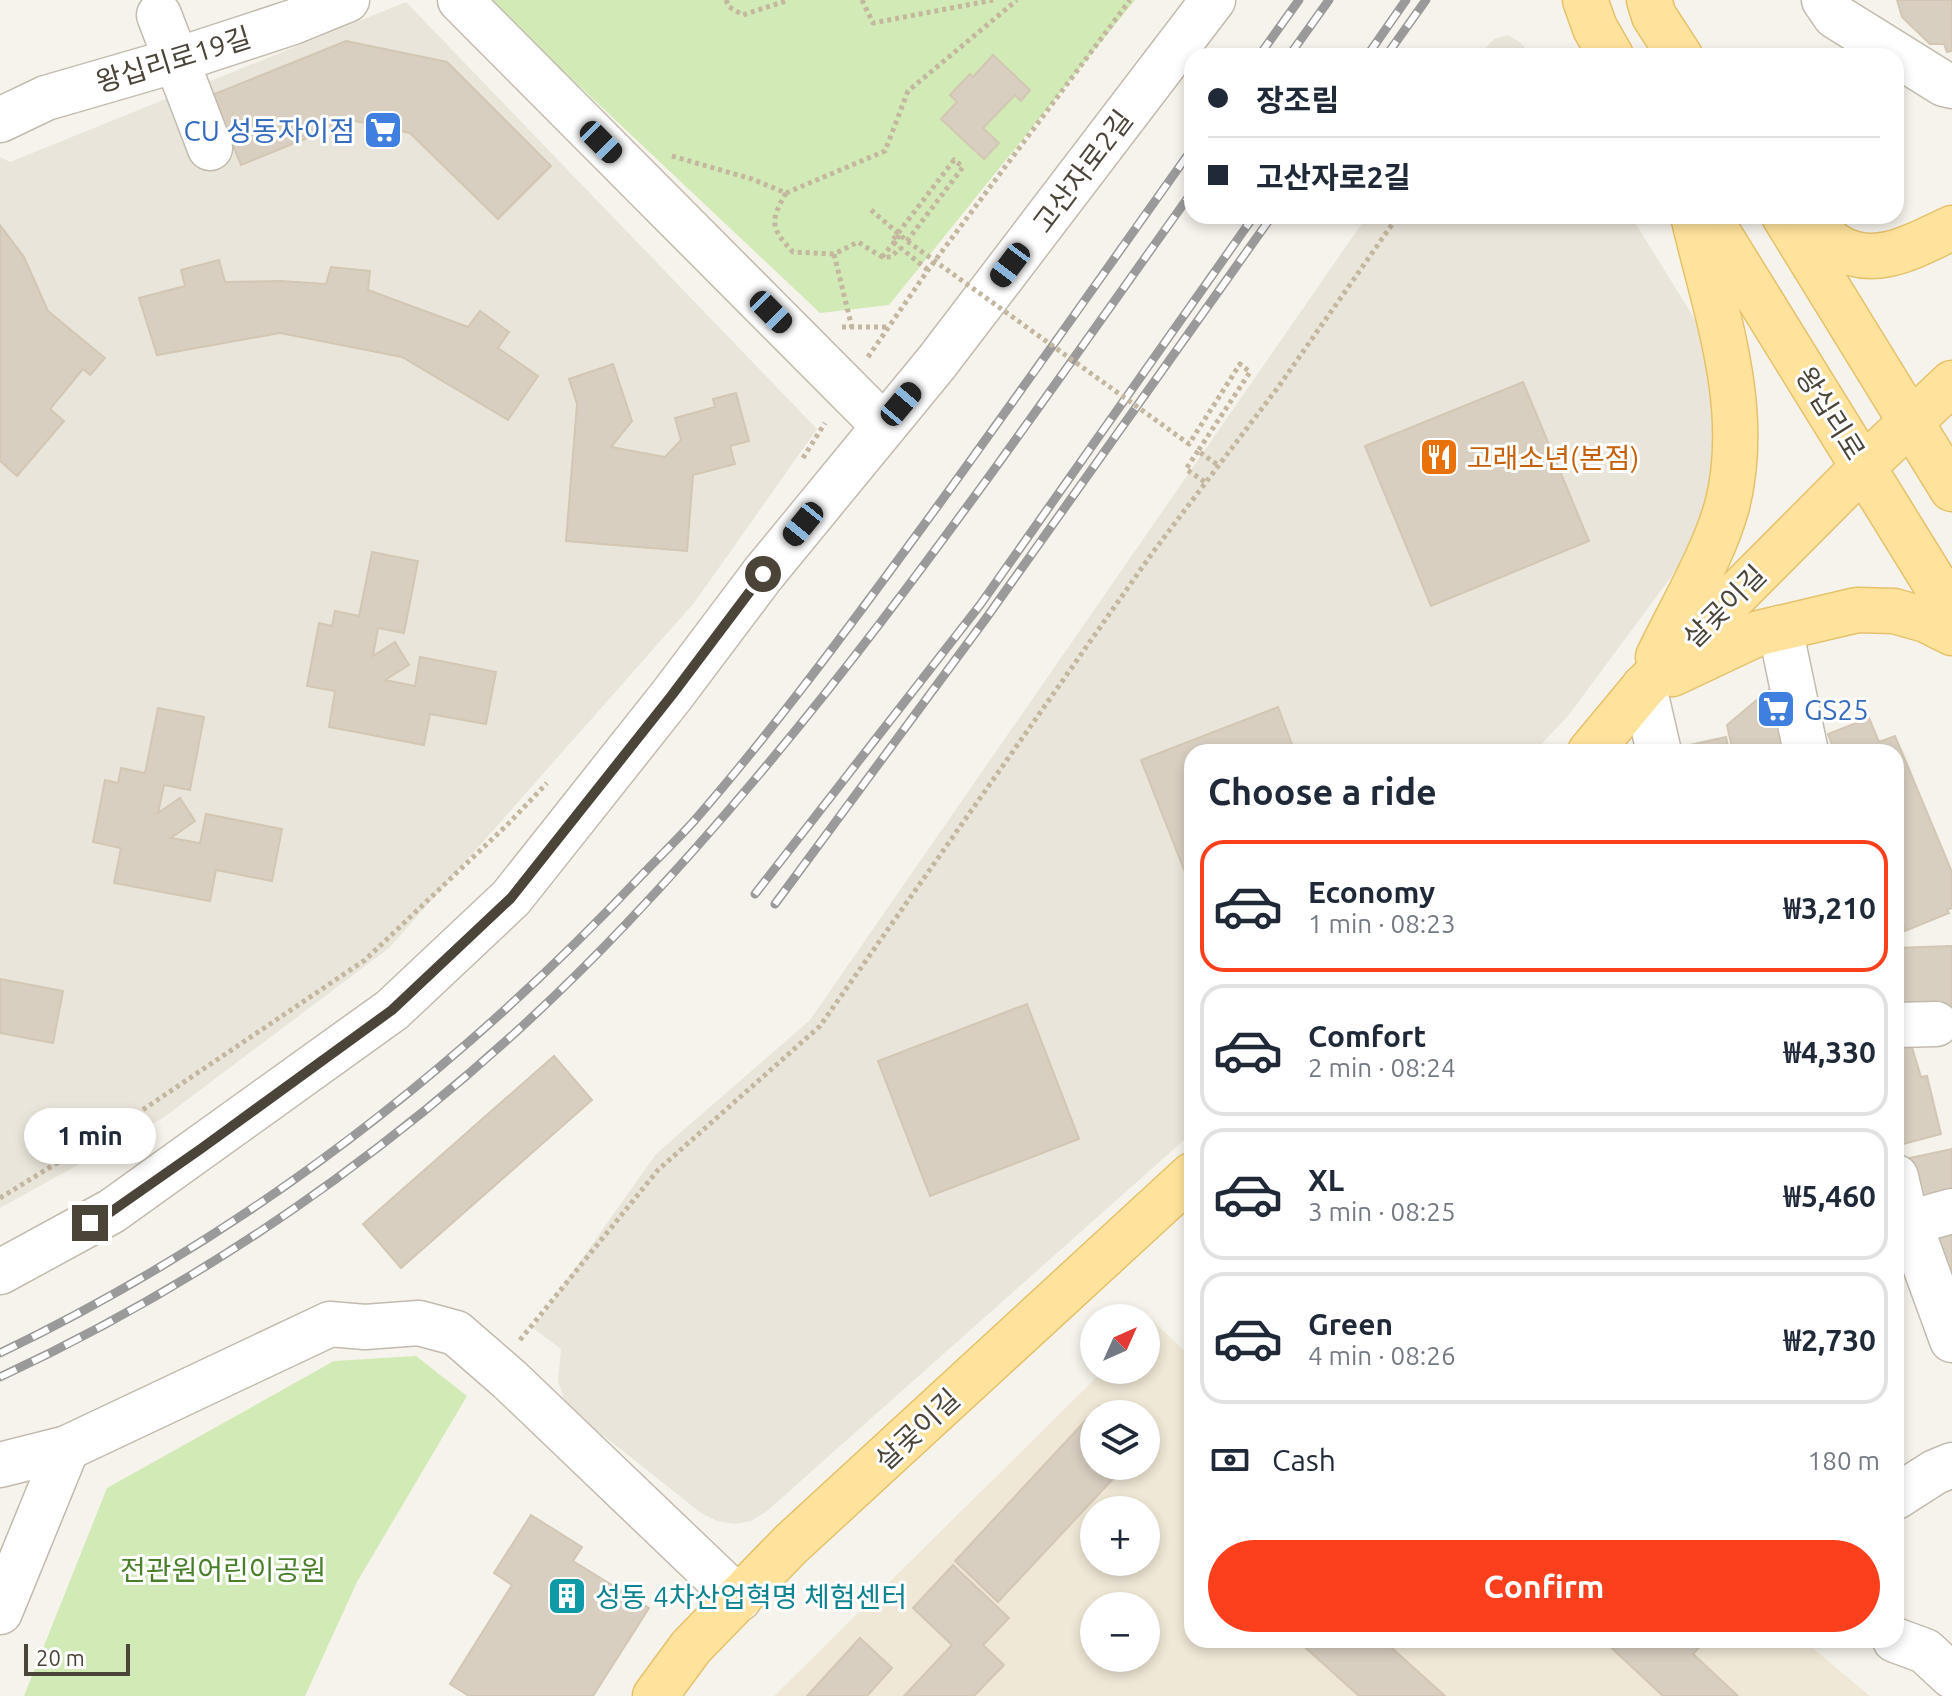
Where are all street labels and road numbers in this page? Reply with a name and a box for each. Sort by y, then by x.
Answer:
street label: 왕십리로19길 [92,21,254,97]
street label: 고산자로2길 [1026,104,1138,238]
street label: 왕십리로 [1791,361,1871,465]
street label: 살곶이길 [1677,559,1771,653]
street label: 살곶이길 [869,1383,965,1475]

